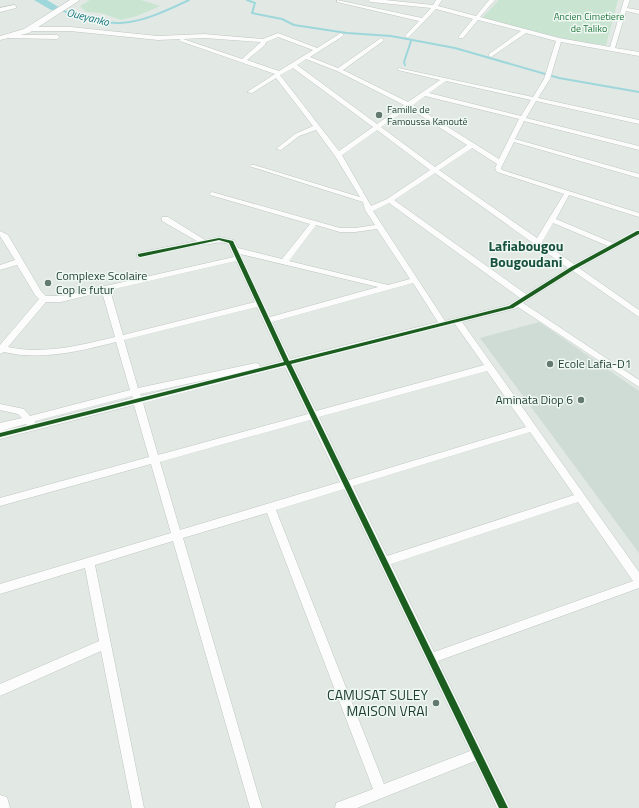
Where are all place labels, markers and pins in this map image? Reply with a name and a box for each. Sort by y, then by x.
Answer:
place label: Famille de Famoussa Kanouté [387,102,468,129]
marker: Famille de Famoussa Kanouté [374,110,384,120]
place label: Complexe Scolaire Cop le futur [56,266,147,299]
marker: Complexe Scolaire Cop le futur [43,278,53,288]
place label: Ecole Lafia-D1 [558,354,632,373]
marker: Ecole Lafia-D1 [545,359,555,369]
place label: Aminata Diop 6 [495,390,573,409]
marker: Aminata Diop 6 [576,395,586,405]
place label: CAMUSAT SULEY MAISON VRAI [327,684,428,721]
marker: CAMUSAT SULEY MAISON VRAI [431,698,441,708]

